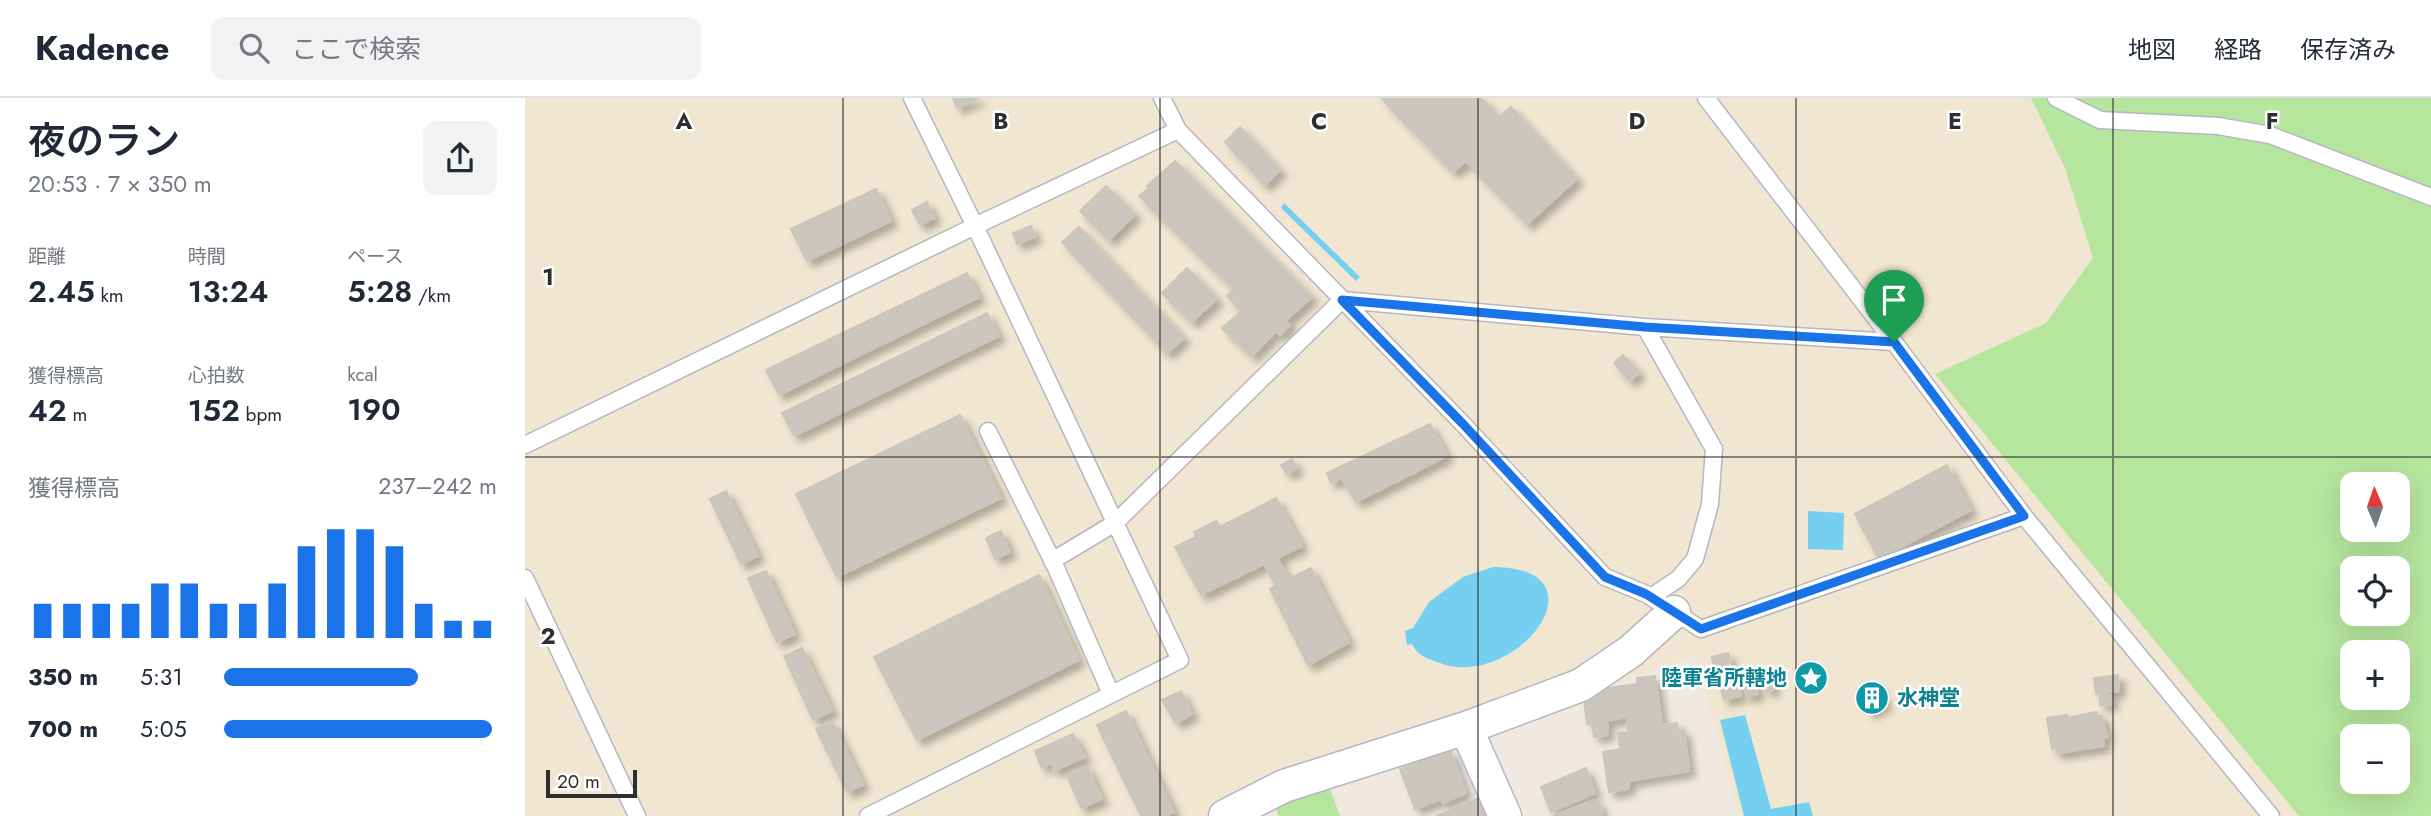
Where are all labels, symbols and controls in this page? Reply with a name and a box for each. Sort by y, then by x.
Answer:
search box [211,17,701,80]
text: Kadence [35,25,169,72]
icon: search [235,29,273,67]
text: ここで検索 [291,30,421,68]
text: 地図 [2128,32,2176,67]
text: 経路 [2214,32,2262,67]
text: 保存済み [2300,32,2396,67]
text: A [675,104,693,138]
text: B [993,104,1009,138]
text: C [1311,104,1327,138]
text: D [1629,104,1646,138]
text: E [1948,104,1962,138]
text: F [2266,104,2278,138]
text: 夜のラン [28,113,180,168]
button: share [423,121,497,195]
text: 20:53 · 7 × 350 m [28,167,212,201]
text: 距離 [28,243,66,270]
text: 時間 [188,243,226,270]
text: ペース [347,243,403,270]
text: 1 [542,260,554,294]
text: 2.45 [28,270,95,313]
text: 13:24 [188,270,268,313]
text: 5:28 [347,270,412,313]
pin [1864,270,1924,342]
icon: arrive [1875,281,1913,319]
text: km [95,282,124,309]
text: /km [412,282,451,309]
text: kcal [347,361,378,388]
text: 獲得標高 [28,362,104,389]
text: 心拍数 [188,362,245,389]
text: 190 [347,388,401,431]
text: 42 [28,389,67,432]
text: 152 [188,389,240,432]
text: m [67,401,87,428]
text: bpm [240,401,282,428]
text: 237–242 m [378,469,497,503]
text: 獲得標高 [28,471,120,505]
north arrow [2340,472,2410,542]
map controls [2340,472,2410,794]
button: locate [2340,556,2410,626]
text: 2 [540,619,556,653]
button: + [2340,640,2410,710]
place icon: 陸軍省所轄地 [1792,659,1830,697]
text: 350 m [28,660,98,694]
text: 5:31 [140,660,183,694]
place label: 陸軍省所轄地 [1661,663,1787,693]
building icon: 水神堂 [1853,679,1891,717]
place label: 水神堂 [1897,683,1960,713]
text: 700 m [28,712,98,746]
text: 5:05 [140,712,187,746]
button: − [2340,724,2410,794]
scale bar [546,767,637,799]
text: 20 m [557,768,600,795]

